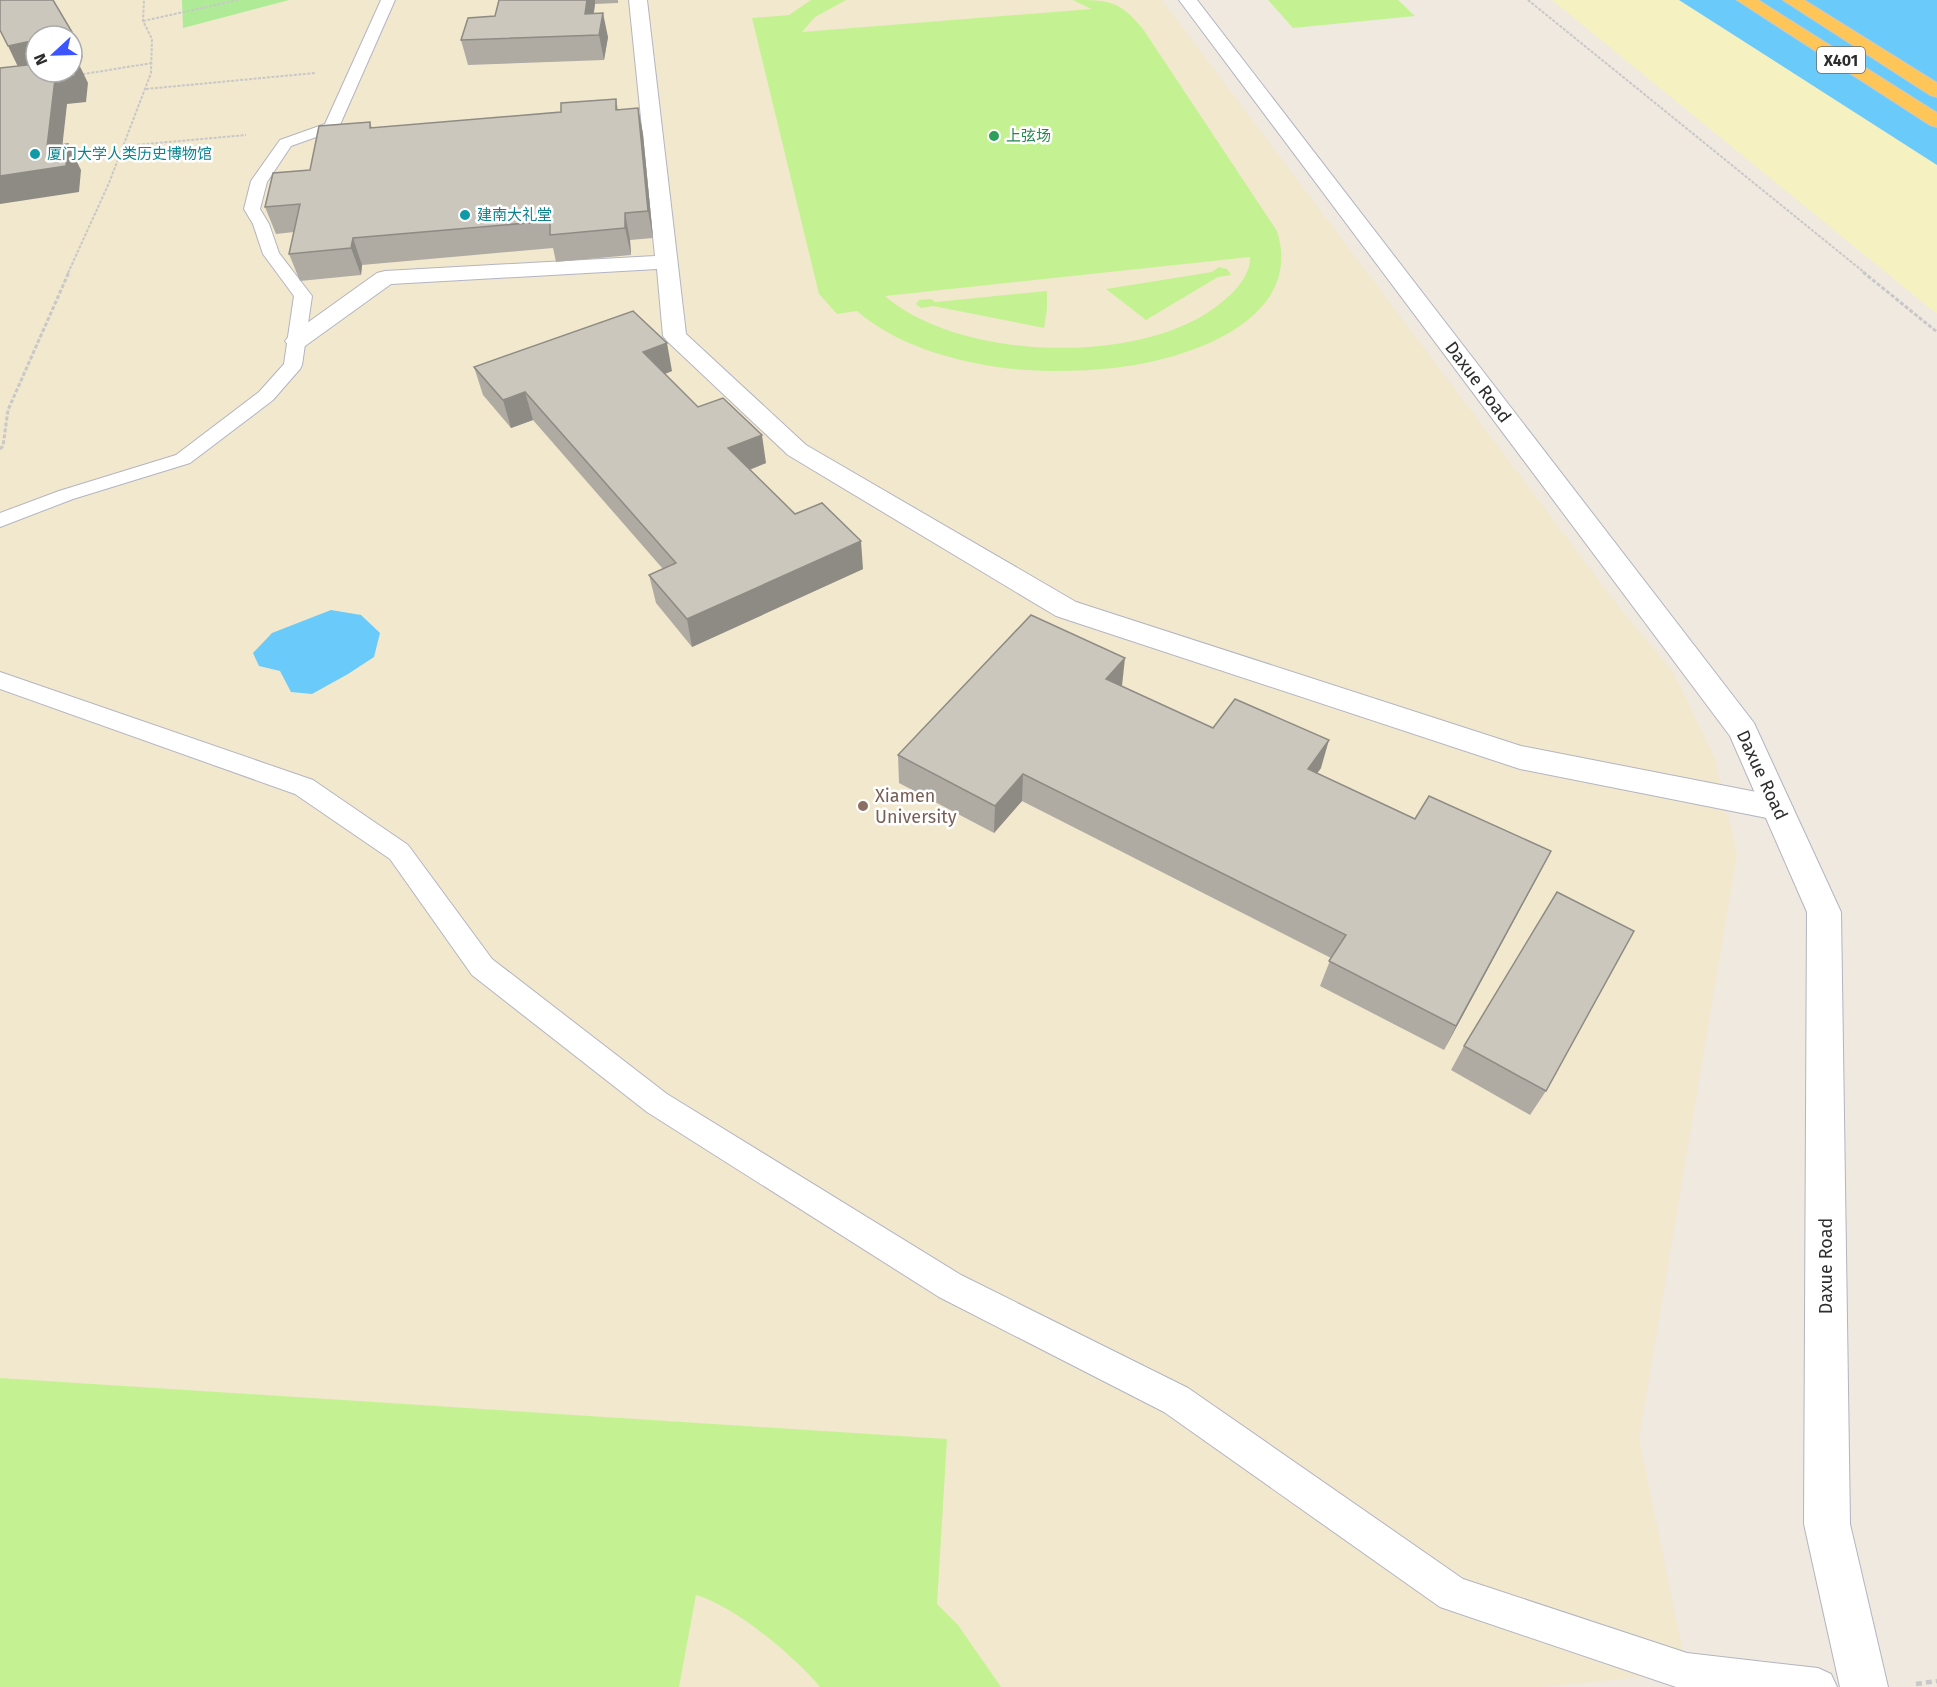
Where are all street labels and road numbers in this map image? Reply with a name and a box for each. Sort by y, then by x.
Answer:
road number: X401 [1817,47,1865,73]
street label: Daxue Road [1440,337,1516,427]
street label: Daxue Road [1732,727,1792,823]
street label: Daxue Road [1815,1218,1837,1314]

